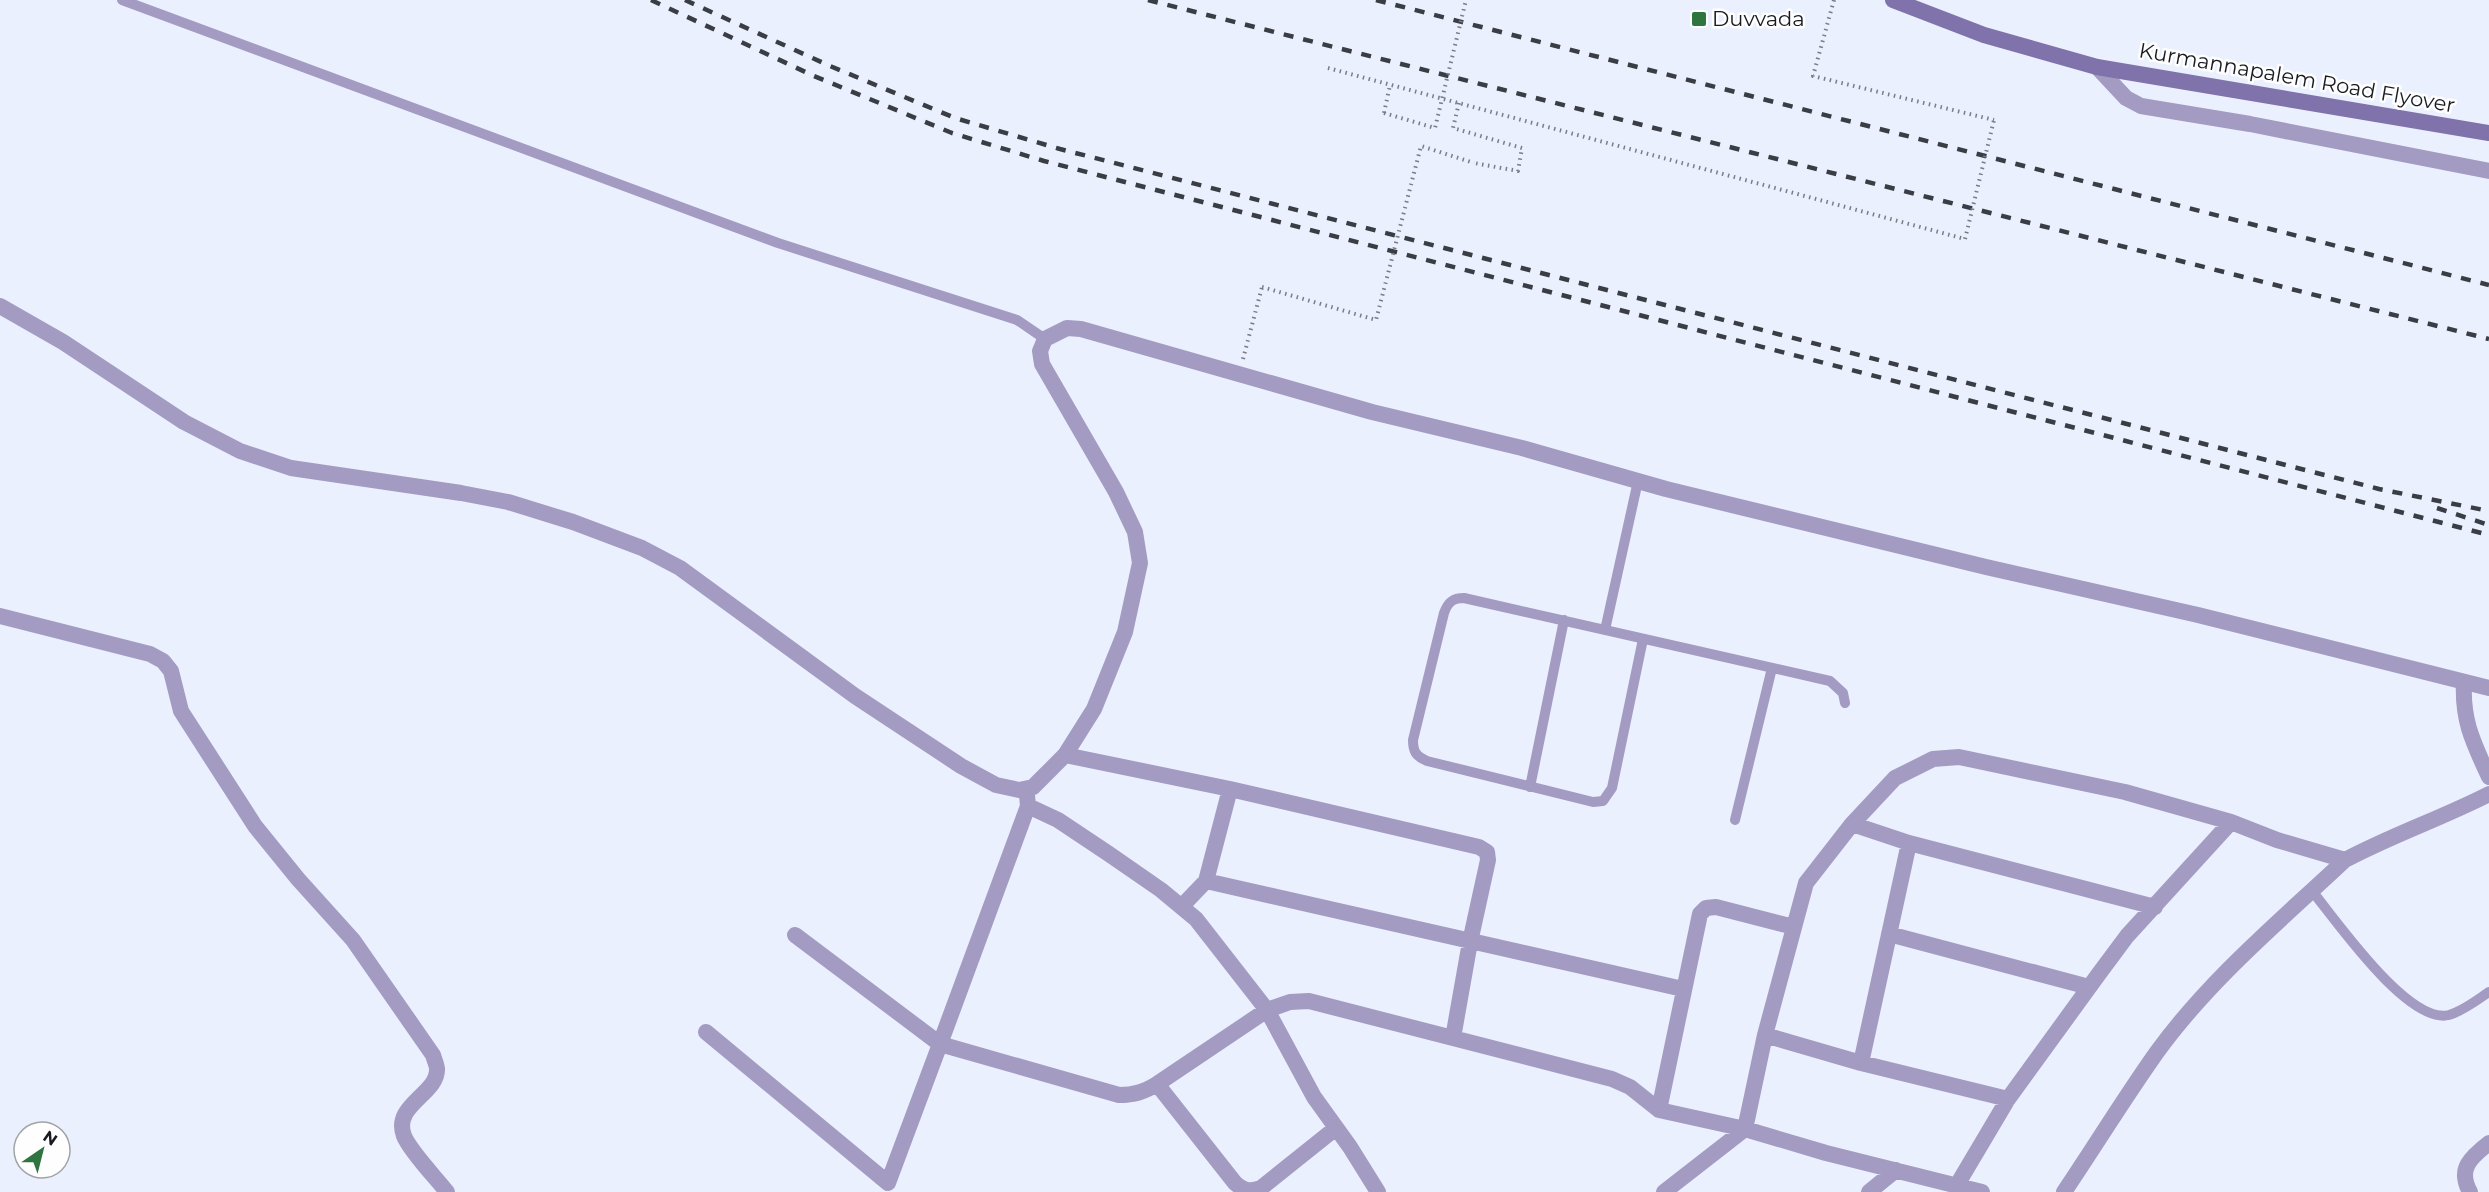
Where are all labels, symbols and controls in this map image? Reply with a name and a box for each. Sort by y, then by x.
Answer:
place label: Duvvada [1712,6,1805,31]
marker: Duvvada [1690,10,1708,28]
street label: Kurmannapalem Road Flyover [2137,37,2457,118]
north arrow [12,1120,72,1180]
text: N [40,1127,61,1150]

